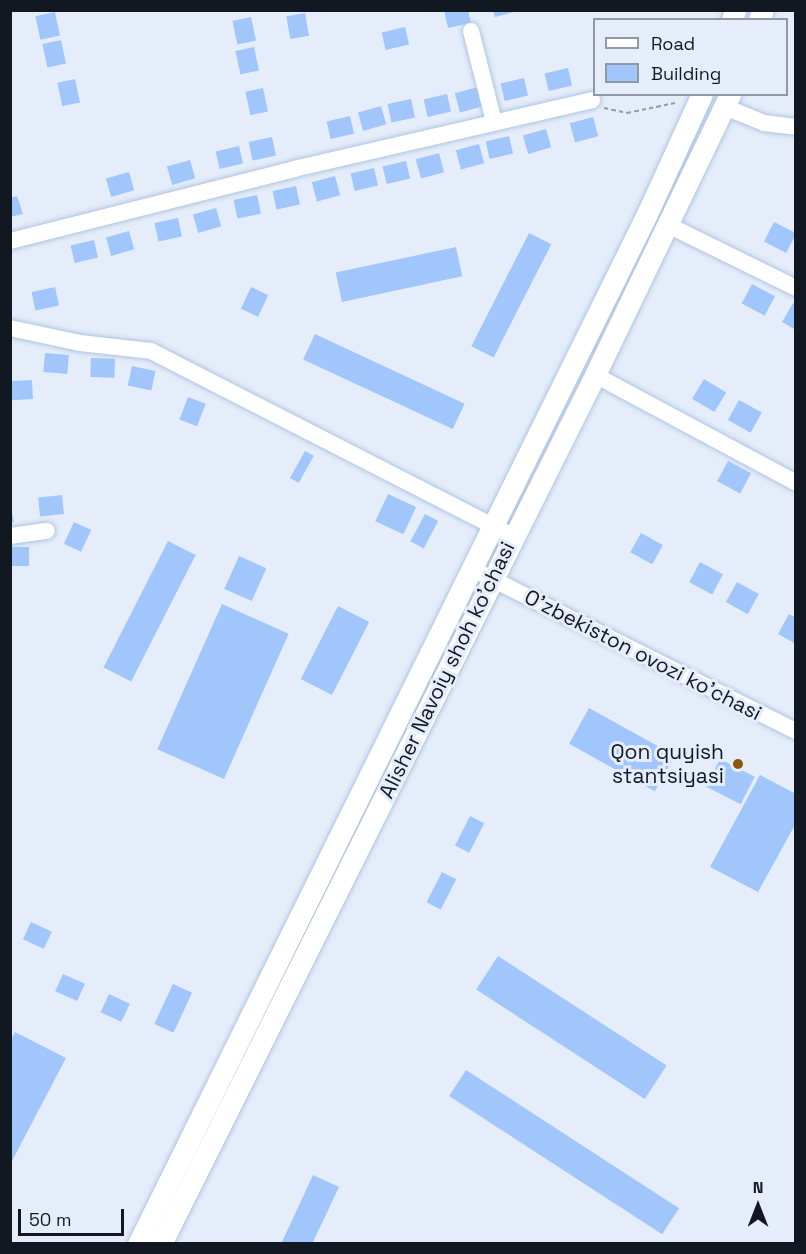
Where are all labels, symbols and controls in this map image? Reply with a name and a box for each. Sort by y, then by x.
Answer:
legend [593,18,788,96]
text: Road [651,32,695,55]
text: Building [651,62,721,85]
street label: Alisher Navoiy shoh ko'chasi [374,538,520,802]
street label: O'zbekiston ovozi ko'chasi [520,584,766,726]
place label: Qon quyish stantsiyasi [610,739,724,789]
marker: Qon quyish stantsiyasi [729,755,747,773]
north arrow [728,1176,788,1236]
text: N [753,1177,763,1198]
scale bar [21,1197,128,1235]
text: 50 m [29,1208,71,1231]

